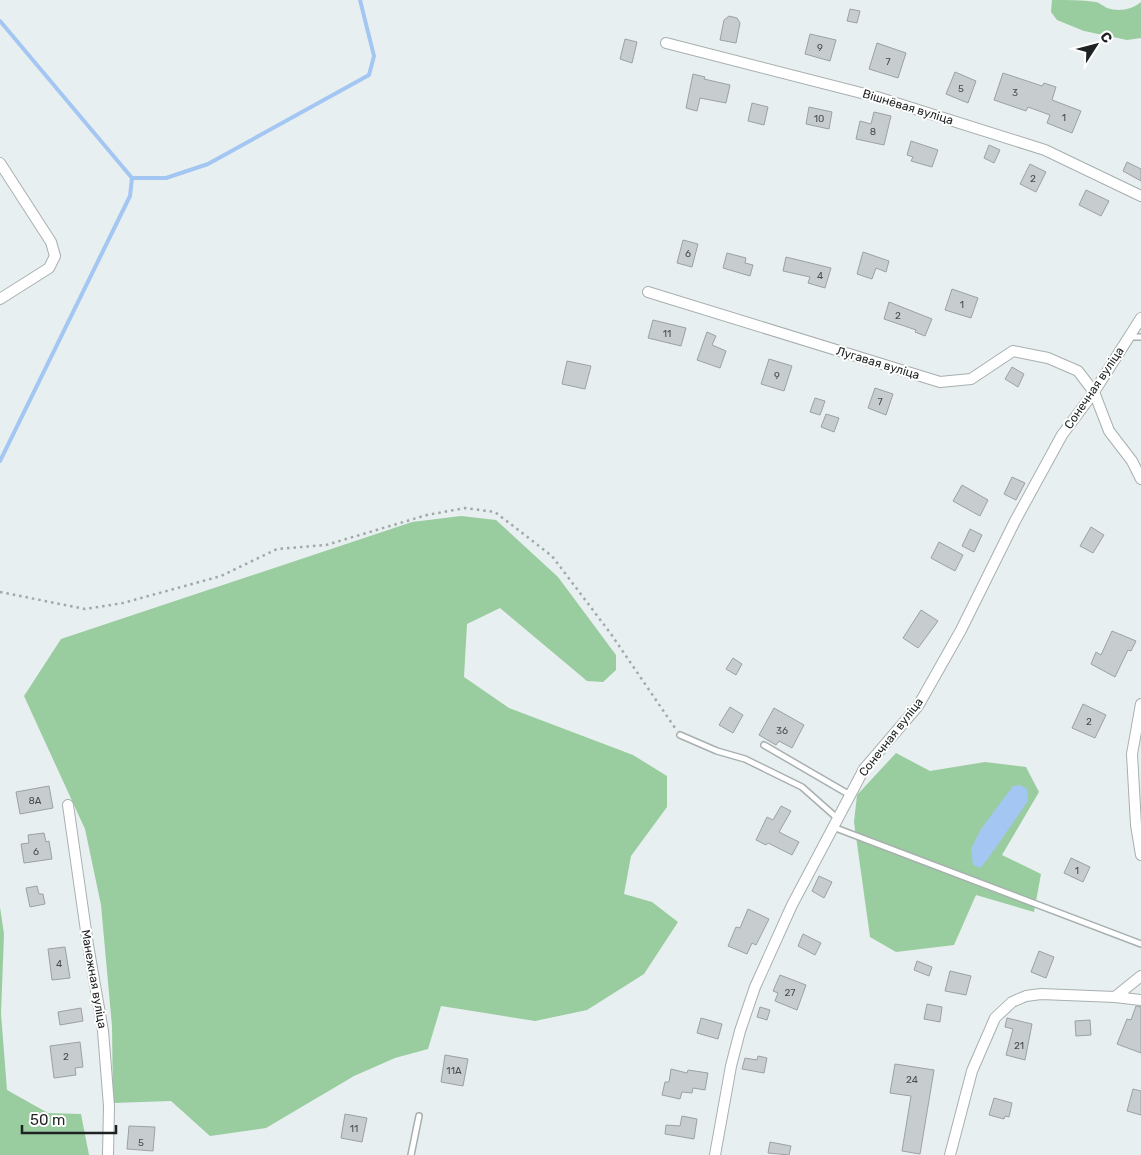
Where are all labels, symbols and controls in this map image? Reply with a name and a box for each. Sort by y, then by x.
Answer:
north arrow [1071,20,1121,70]
text: С [1096,29,1116,47]
house number: 9 [817,42,823,54]
house number: 7 [885,56,891,68]
house number: 5 [958,83,964,95]
street label: Вішнёвая вуліца [861,87,955,127]
house number: 3 [1012,87,1018,99]
house number: 1 [1062,112,1066,124]
house number: 10 [814,113,824,125]
house number: 8 [870,126,876,138]
house number: 2 [1030,173,1036,185]
house number: 6 [685,248,691,260]
house number: 4 [817,270,823,282]
house number: 1 [960,299,964,311]
house number: 2 [895,310,901,322]
house number: 11 [663,328,671,340]
street label: Лугавая вуліца [835,344,921,382]
street label: Сонечная вуліца [1061,344,1127,432]
house number: 9 [774,370,780,382]
house number: 7 [877,396,883,408]
street label: Сонечная вуліца [856,695,926,779]
house number: 2 [1086,716,1092,728]
house number: 36 [776,725,788,737]
house number: 8А [28,795,42,807]
house number: 6 [33,846,39,858]
house number: 1 [1075,865,1079,877]
street label: Манежная вуліца [78,929,110,1029]
house number: 4 [56,958,62,970]
house number: 27 [785,987,796,999]
house number: 21 [1014,1040,1024,1052]
house number: 2 [63,1051,69,1063]
house number: 11А [446,1065,462,1077]
house number: 24 [906,1074,918,1086]
scale bar [22,1102,116,1134]
text: 50 m [30,1111,65,1129]
house number: 11 [350,1123,358,1135]
house number: 5 [138,1137,144,1149]

